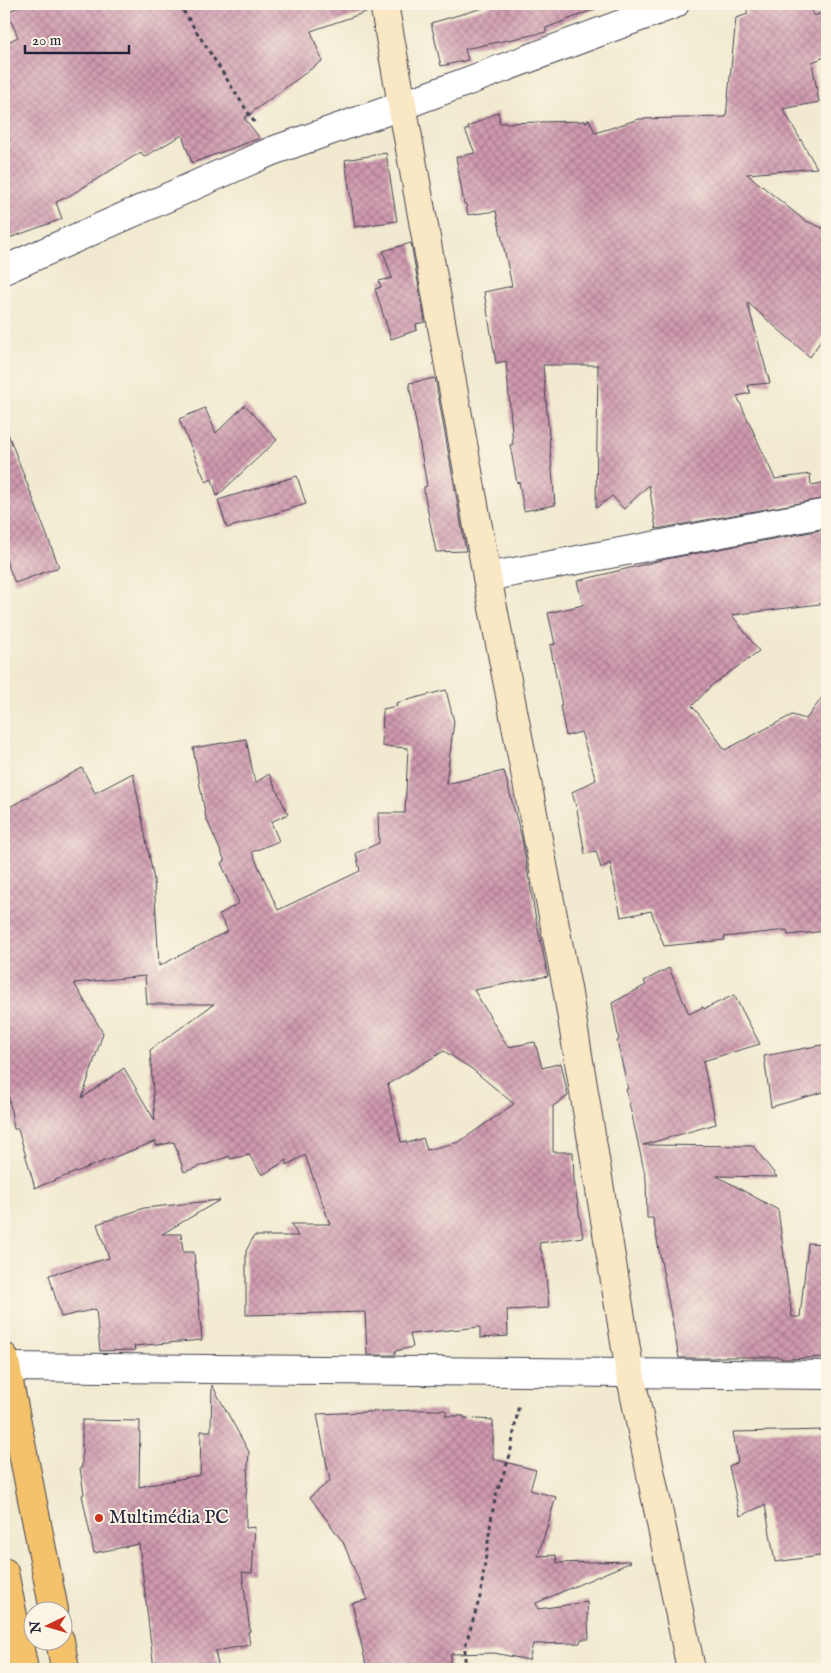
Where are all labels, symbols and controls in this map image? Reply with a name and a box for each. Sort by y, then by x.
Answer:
scale bar [25,22,129,54]
text: 20 m [32,31,62,50]
place label: Multimédia PC [109,1506,229,1530]
marker: Multimédia PC [93,1512,105,1524]
north arrow [22,1600,72,1650]
text: N [27,1620,46,1635]

